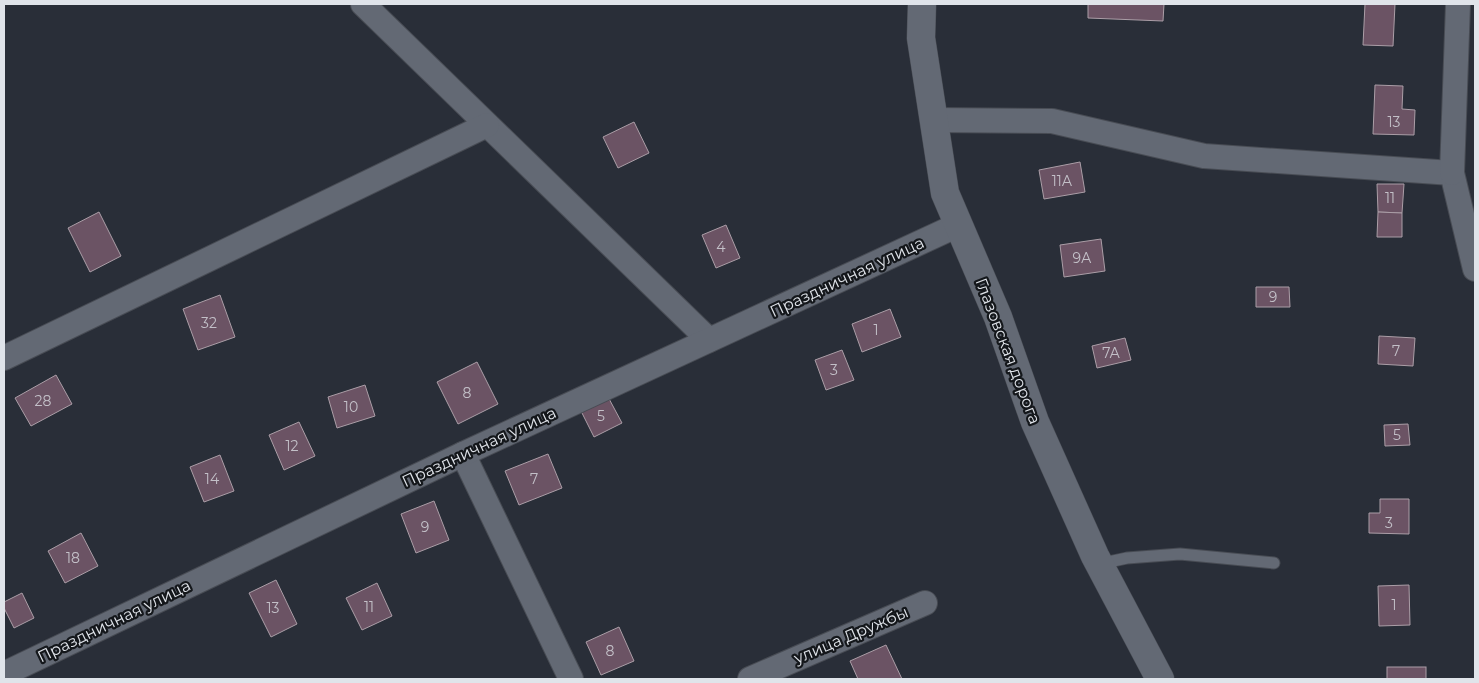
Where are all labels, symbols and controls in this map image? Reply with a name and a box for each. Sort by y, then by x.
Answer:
house number: 13 [1388,113,1401,131]
house number: 11А [1052,172,1073,190]
house number: 11 [1385,189,1395,207]
street label: Праздничная улица [767,233,927,321]
house number: 4 [716,238,726,256]
house number: 9А [1073,249,1092,267]
street label: Глазовская дорога [971,275,1045,427]
house number: 9 [1269,288,1277,306]
house number: 32 [201,314,217,332]
house number: 1 [873,321,879,339]
house number: 7 [1392,342,1400,360]
house number: 7А [1102,344,1120,362]
house number: 3 [830,361,838,379]
house number: 8 [463,384,472,402]
house number: 28 [35,392,52,410]
house number: 10 [344,398,358,416]
street label: Праздничная улица [399,403,559,491]
house number: 5 [597,407,605,425]
house number: 5 [1393,426,1401,444]
house number: 12 [285,437,299,455]
house number: 14 [205,470,220,488]
house number: 7 [530,470,538,488]
house number: 3 [1385,514,1393,532]
house number: 9 [421,518,429,536]
house number: 18 [66,549,80,567]
street label: Праздничная улица [34,576,194,666]
house number: 1 [1391,596,1397,614]
house number: 11 [364,598,374,616]
house number: 13 [267,599,280,617]
street label: улица Дружбы [790,602,911,668]
house number: 8 [606,642,615,660]

